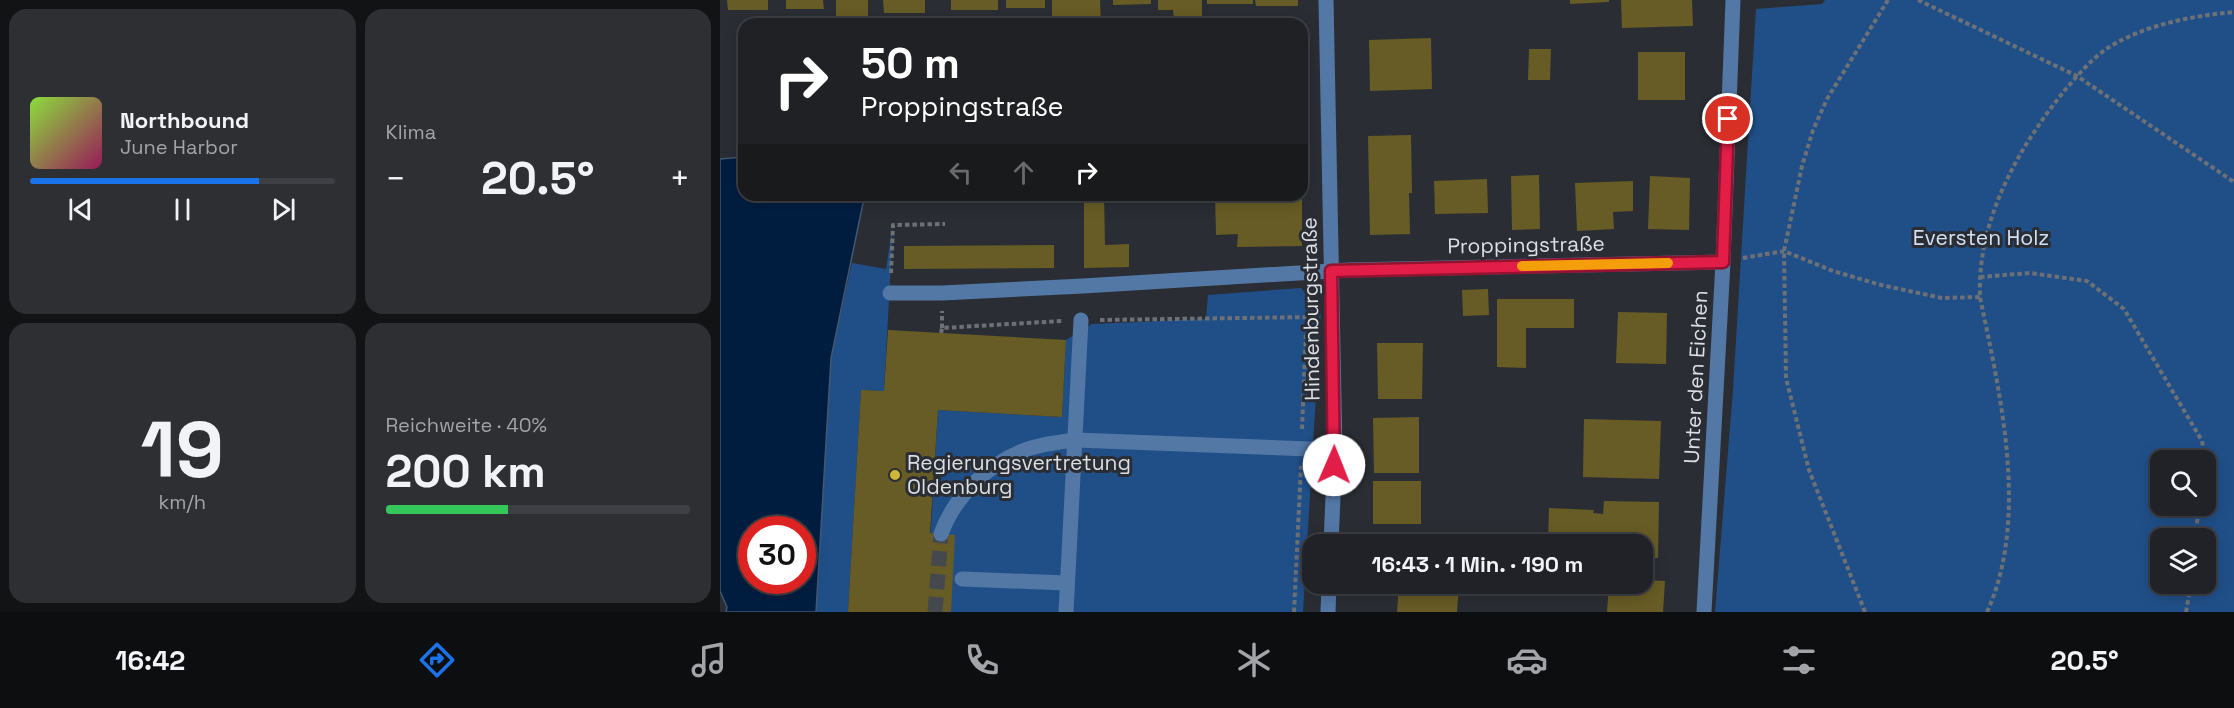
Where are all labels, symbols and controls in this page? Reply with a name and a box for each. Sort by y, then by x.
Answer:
text: 50 m [861,37,960,90]
icon: right [762,42,840,120]
text: Proppingstraße [861,89,1063,124]
pin [1702,93,1753,144]
icon: arrive [1711,102,1744,135]
text: Northbound [120,106,249,134]
text: Klima [386,119,436,145]
text: June Harbor [120,134,238,160]
text: 20.5° [481,150,595,207]
icon: left [944,156,977,189]
icon: ahead [1007,156,1040,189]
icon: right [1070,156,1103,189]
text: − [386,158,406,200]
text: + [670,158,690,200]
icon: previous [64,193,97,226]
icon: pause [166,193,199,226]
icon: next [267,193,300,226]
street label: Hindenburgstraße [1295,217,1326,401]
park label: Eversten Holz [1913,224,2049,251]
street label: Proppingstraße [1447,230,1605,259]
street label: Unter den Eichen [1677,290,1714,464]
text: 19 [141,400,224,500]
text: Reichweite · 40% [386,412,547,438]
position arrow [1302,433,1366,497]
text: 200 km [386,443,546,500]
place label: Regierungsvertretung Oldenburg [907,449,1131,500]
map controls [2150,450,2216,594]
button: search [2150,450,2216,516]
marker: Regierungsvertretung Oldenburg [888,468,902,482]
text: km/h [158,489,206,515]
speed limit sign: 30 [738,516,816,594]
button: layers [2150,528,2216,594]
text: 16:43 · 1 Min. · 190 m [1372,550,1583,578]
icon: directions [416,639,458,681]
icon: music [688,639,730,681]
icon: phone [961,639,1003,681]
icon: climate [1233,639,1275,681]
icon: car [1506,639,1548,681]
icon: filters [1778,639,1820,681]
text: 16:42 [115,643,185,678]
text: 20.5° [2051,643,2119,678]

